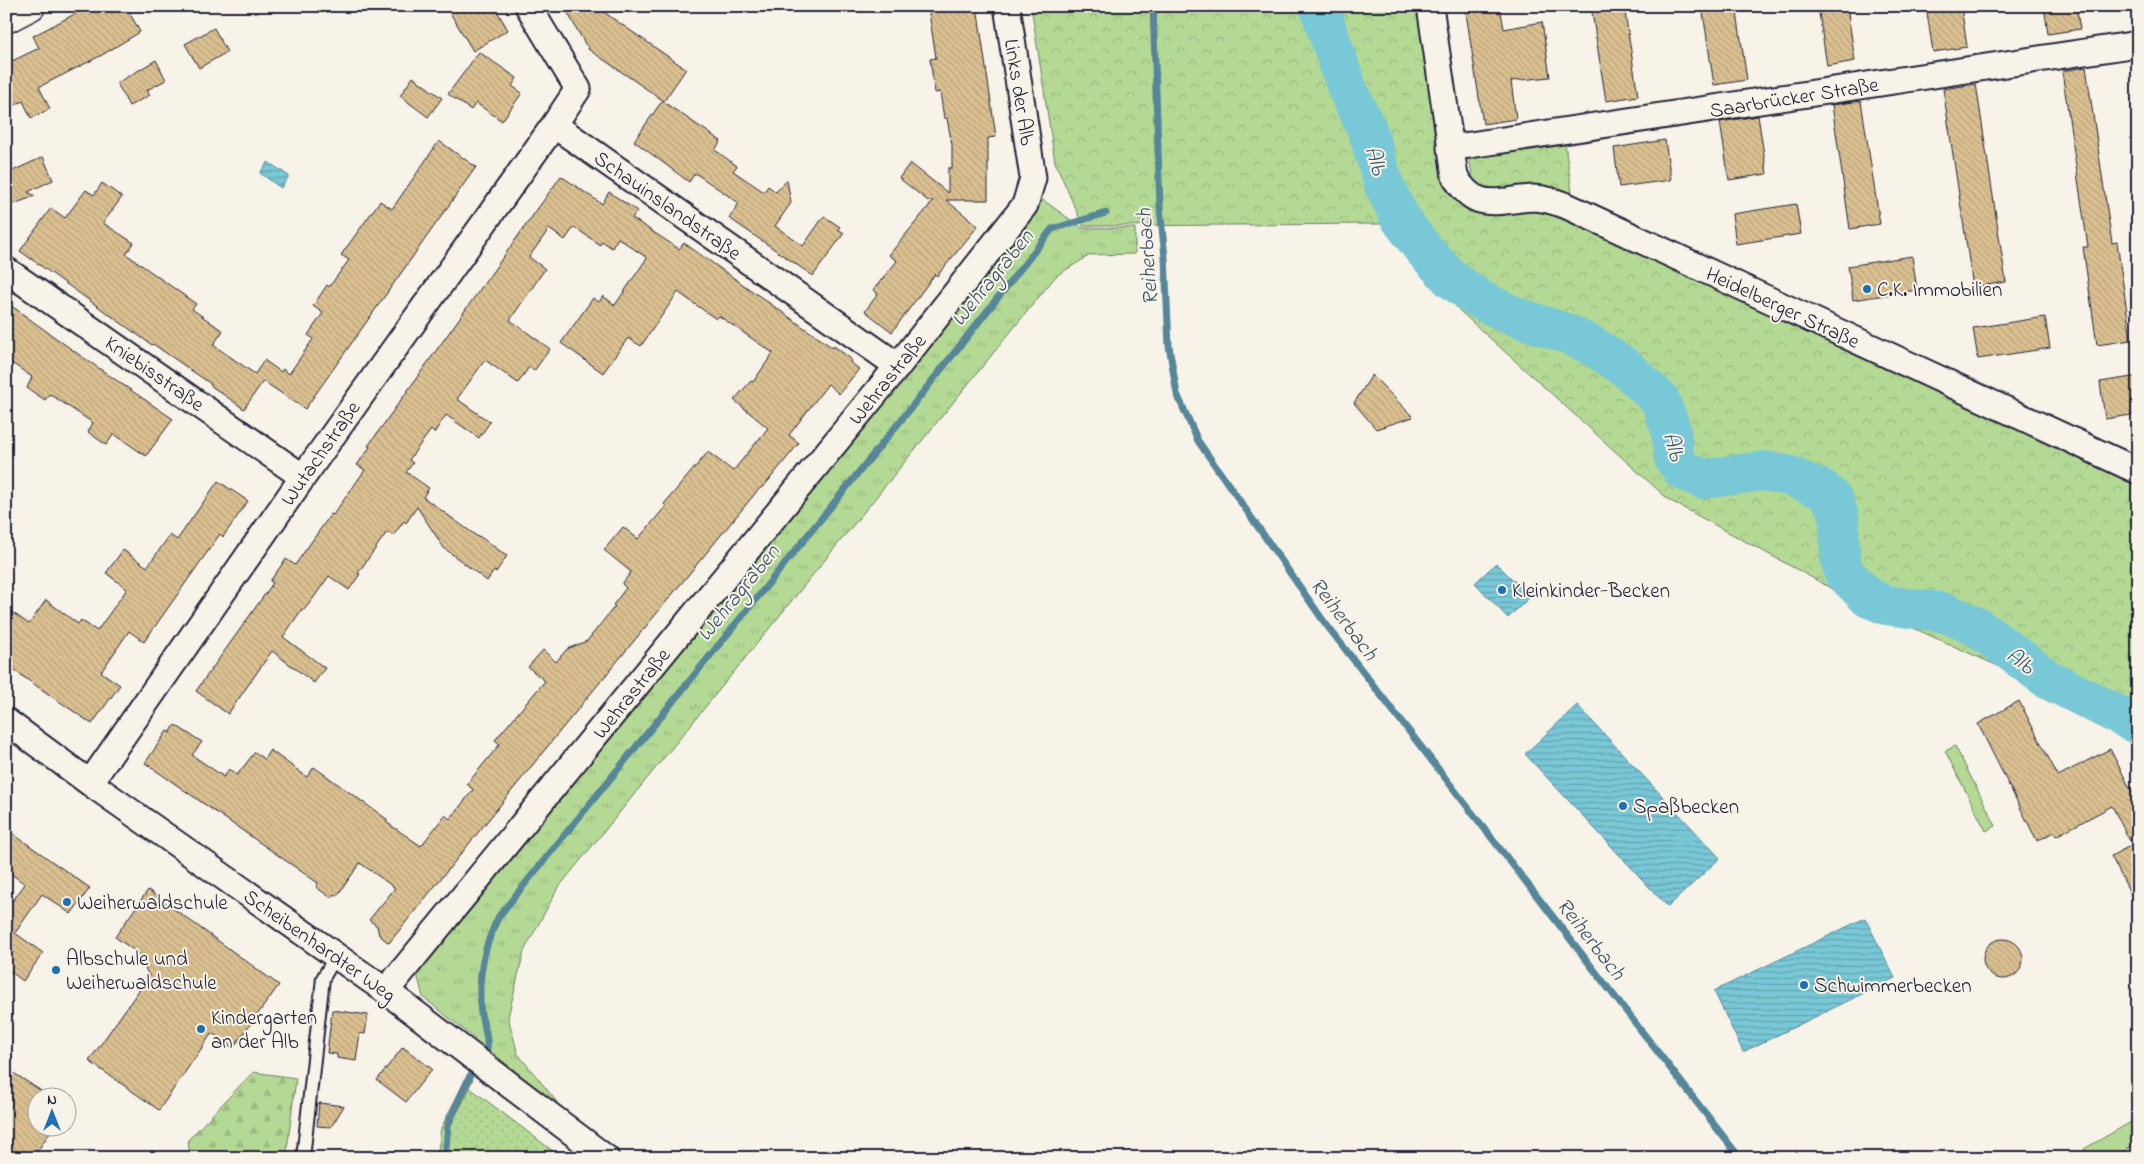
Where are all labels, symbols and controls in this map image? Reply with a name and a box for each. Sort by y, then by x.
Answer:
street label: Links der Alb [995,37,1041,148]
street label: Saarbrücker Straße [1708,71,1882,127]
water label: Alb [1355,143,1394,180]
street label: Schauinslandstraße [587,144,747,269]
water label: Reiherbach [1130,207,1168,306]
water label: Wehragraben [944,222,1043,334]
street label: Heidelberger Straße [1700,260,1864,360]
place label: C.K. Immobilien [1877,276,2002,306]
marker: C.K. Immobilien [1861,283,1873,295]
street label: Wehrastraße [842,328,935,432]
street label: Kniebisstraße [98,329,210,420]
street label: Wutachstraße [274,395,369,513]
water label: Alb [1653,429,1692,466]
water label: Wehragraben [690,537,789,649]
water label: Reiherbach [1301,572,1385,669]
place label: Kleinkinder-Becken [1512,577,1670,607]
marker: Kleinkinder-Becken [1496,584,1508,596]
water label: Alb [1998,641,2041,685]
street label: Wehrastraße [586,642,679,746]
place label: Spaßbecken [1633,793,1739,823]
marker: Spaßbecken [1617,800,1629,812]
street label: Scheibenhardter Weg [235,883,401,1012]
place label: Weiherwaldschule [77,889,228,919]
water label: Reiherbach [1547,892,1632,988]
marker: Weiherwaldschule [61,896,73,908]
place label: Albschule und Weiherwaldschule [66,945,217,999]
marker: Albschule und Weiherwaldschule [50,964,62,976]
place label: Schwimmerbecken [1814,972,1972,1002]
marker: Schwimmerbecken [1798,979,1810,991]
place label: Kindergarten an der Alb [211,1004,317,1058]
marker: Kindergarten an der Alb [195,1023,207,1035]
north arrow [28,1086,78,1136]
text: N [47,1090,57,1111]

